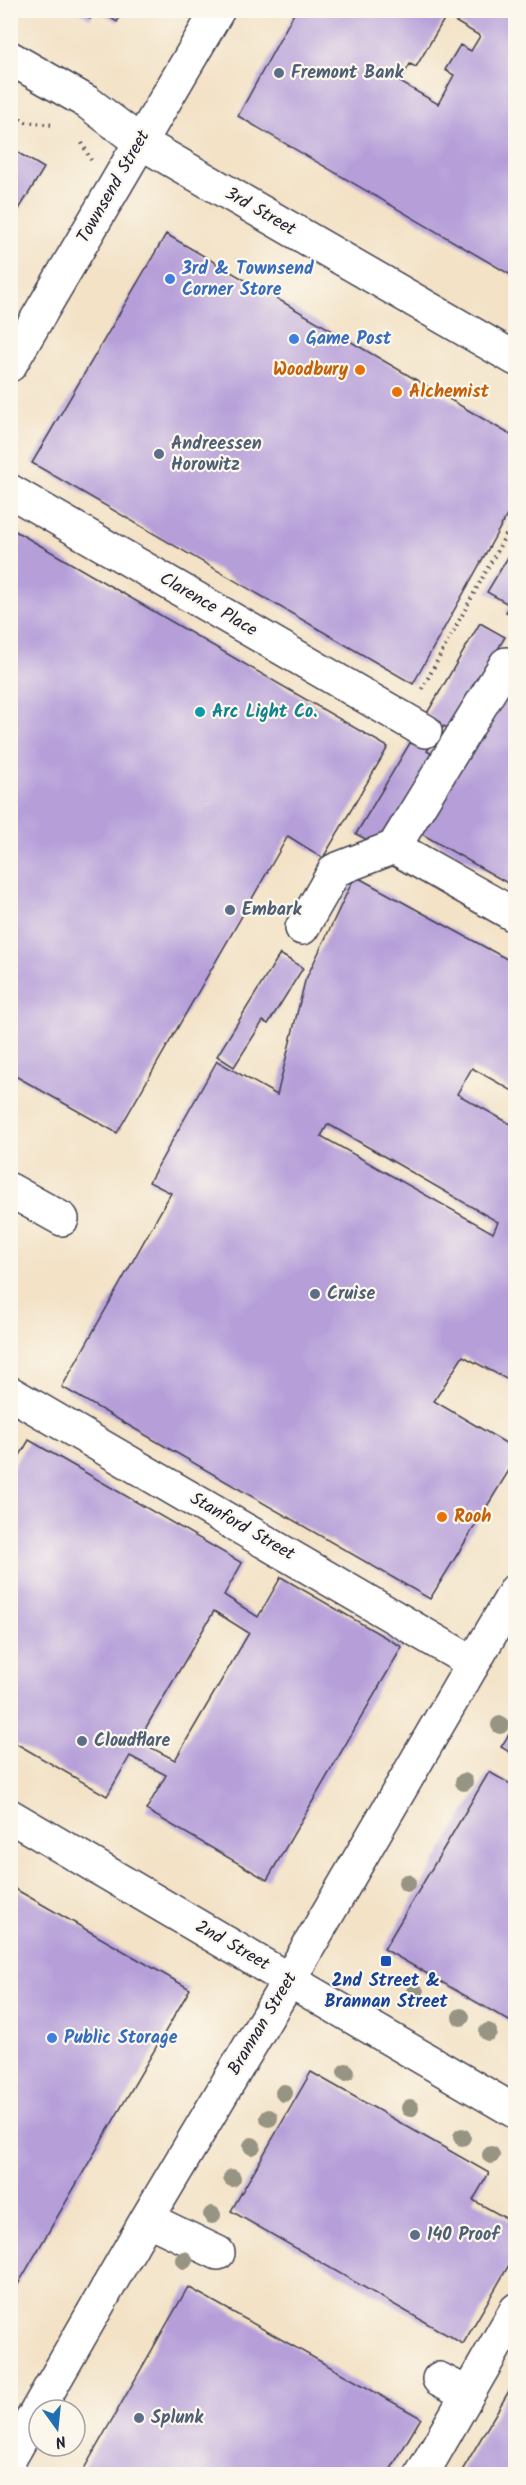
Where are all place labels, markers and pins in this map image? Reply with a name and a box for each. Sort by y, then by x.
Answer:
place label: Fremont Bank [291,59,404,88]
marker: Fremont Bank [272,66,286,80]
place label: 3rd & Townsend Corner Store [181,255,314,305]
marker: 3rd & Townsend Corner Store [163,272,177,286]
place label: Game Post [306,325,392,354]
marker: Game Post [287,332,301,346]
place label: Woodbury [273,356,349,385]
marker: Woodbury [353,363,367,377]
place label: Alchemist [409,378,490,407]
marker: Alchemist [390,385,404,399]
place label: Andreessen Horowitz [171,430,262,480]
marker: Andreessen Horowitz [152,447,166,461]
place label: Arc Light Co. [212,698,318,727]
marker: Arc Light Co. [193,705,207,719]
place label: Embark [242,896,303,925]
marker: Embark [223,903,237,917]
place label: Cruise [327,1280,375,1309]
marker: Cruise [308,1287,322,1301]
place label: Rooh [454,1503,491,1532]
marker: Rooh [435,1510,449,1524]
place label: Cloudflare [94,1727,171,1756]
marker: Cloudflare [75,1734,89,1748]
marker: 2nd Street & Brannan Street [379,1954,393,1968]
place label: 2nd Street & Brannan Street [324,1967,448,2017]
place label: Public Storage [64,2024,178,2053]
marker: Public Storage [45,2031,59,2045]
place label: 140 Proof [427,2221,501,2250]
marker: 140 Proof [408,2228,422,2242]
place label: Splunk [151,2404,204,2433]
marker: Splunk [132,2411,146,2425]

